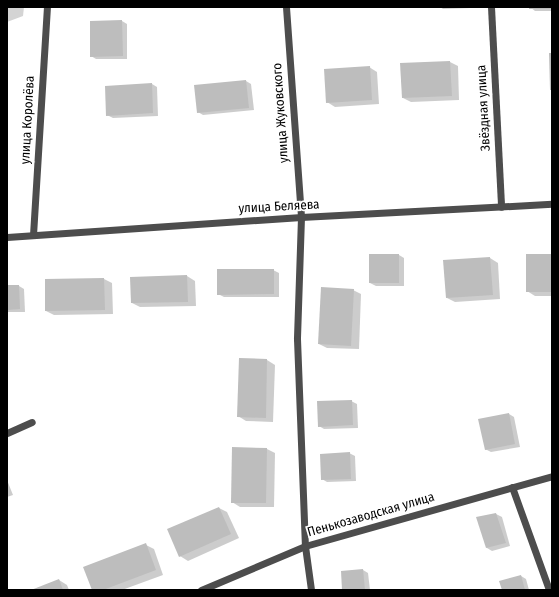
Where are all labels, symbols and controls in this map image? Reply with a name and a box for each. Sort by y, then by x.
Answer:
street label: улица Жуковского [270,62,292,164]
street label: Звёздная улица [474,64,494,152]
street label: улица Королёва [18,75,38,165]
street label: улица Беляева [238,197,320,217]
street label: Пенькозаводская улица [306,489,436,541]

